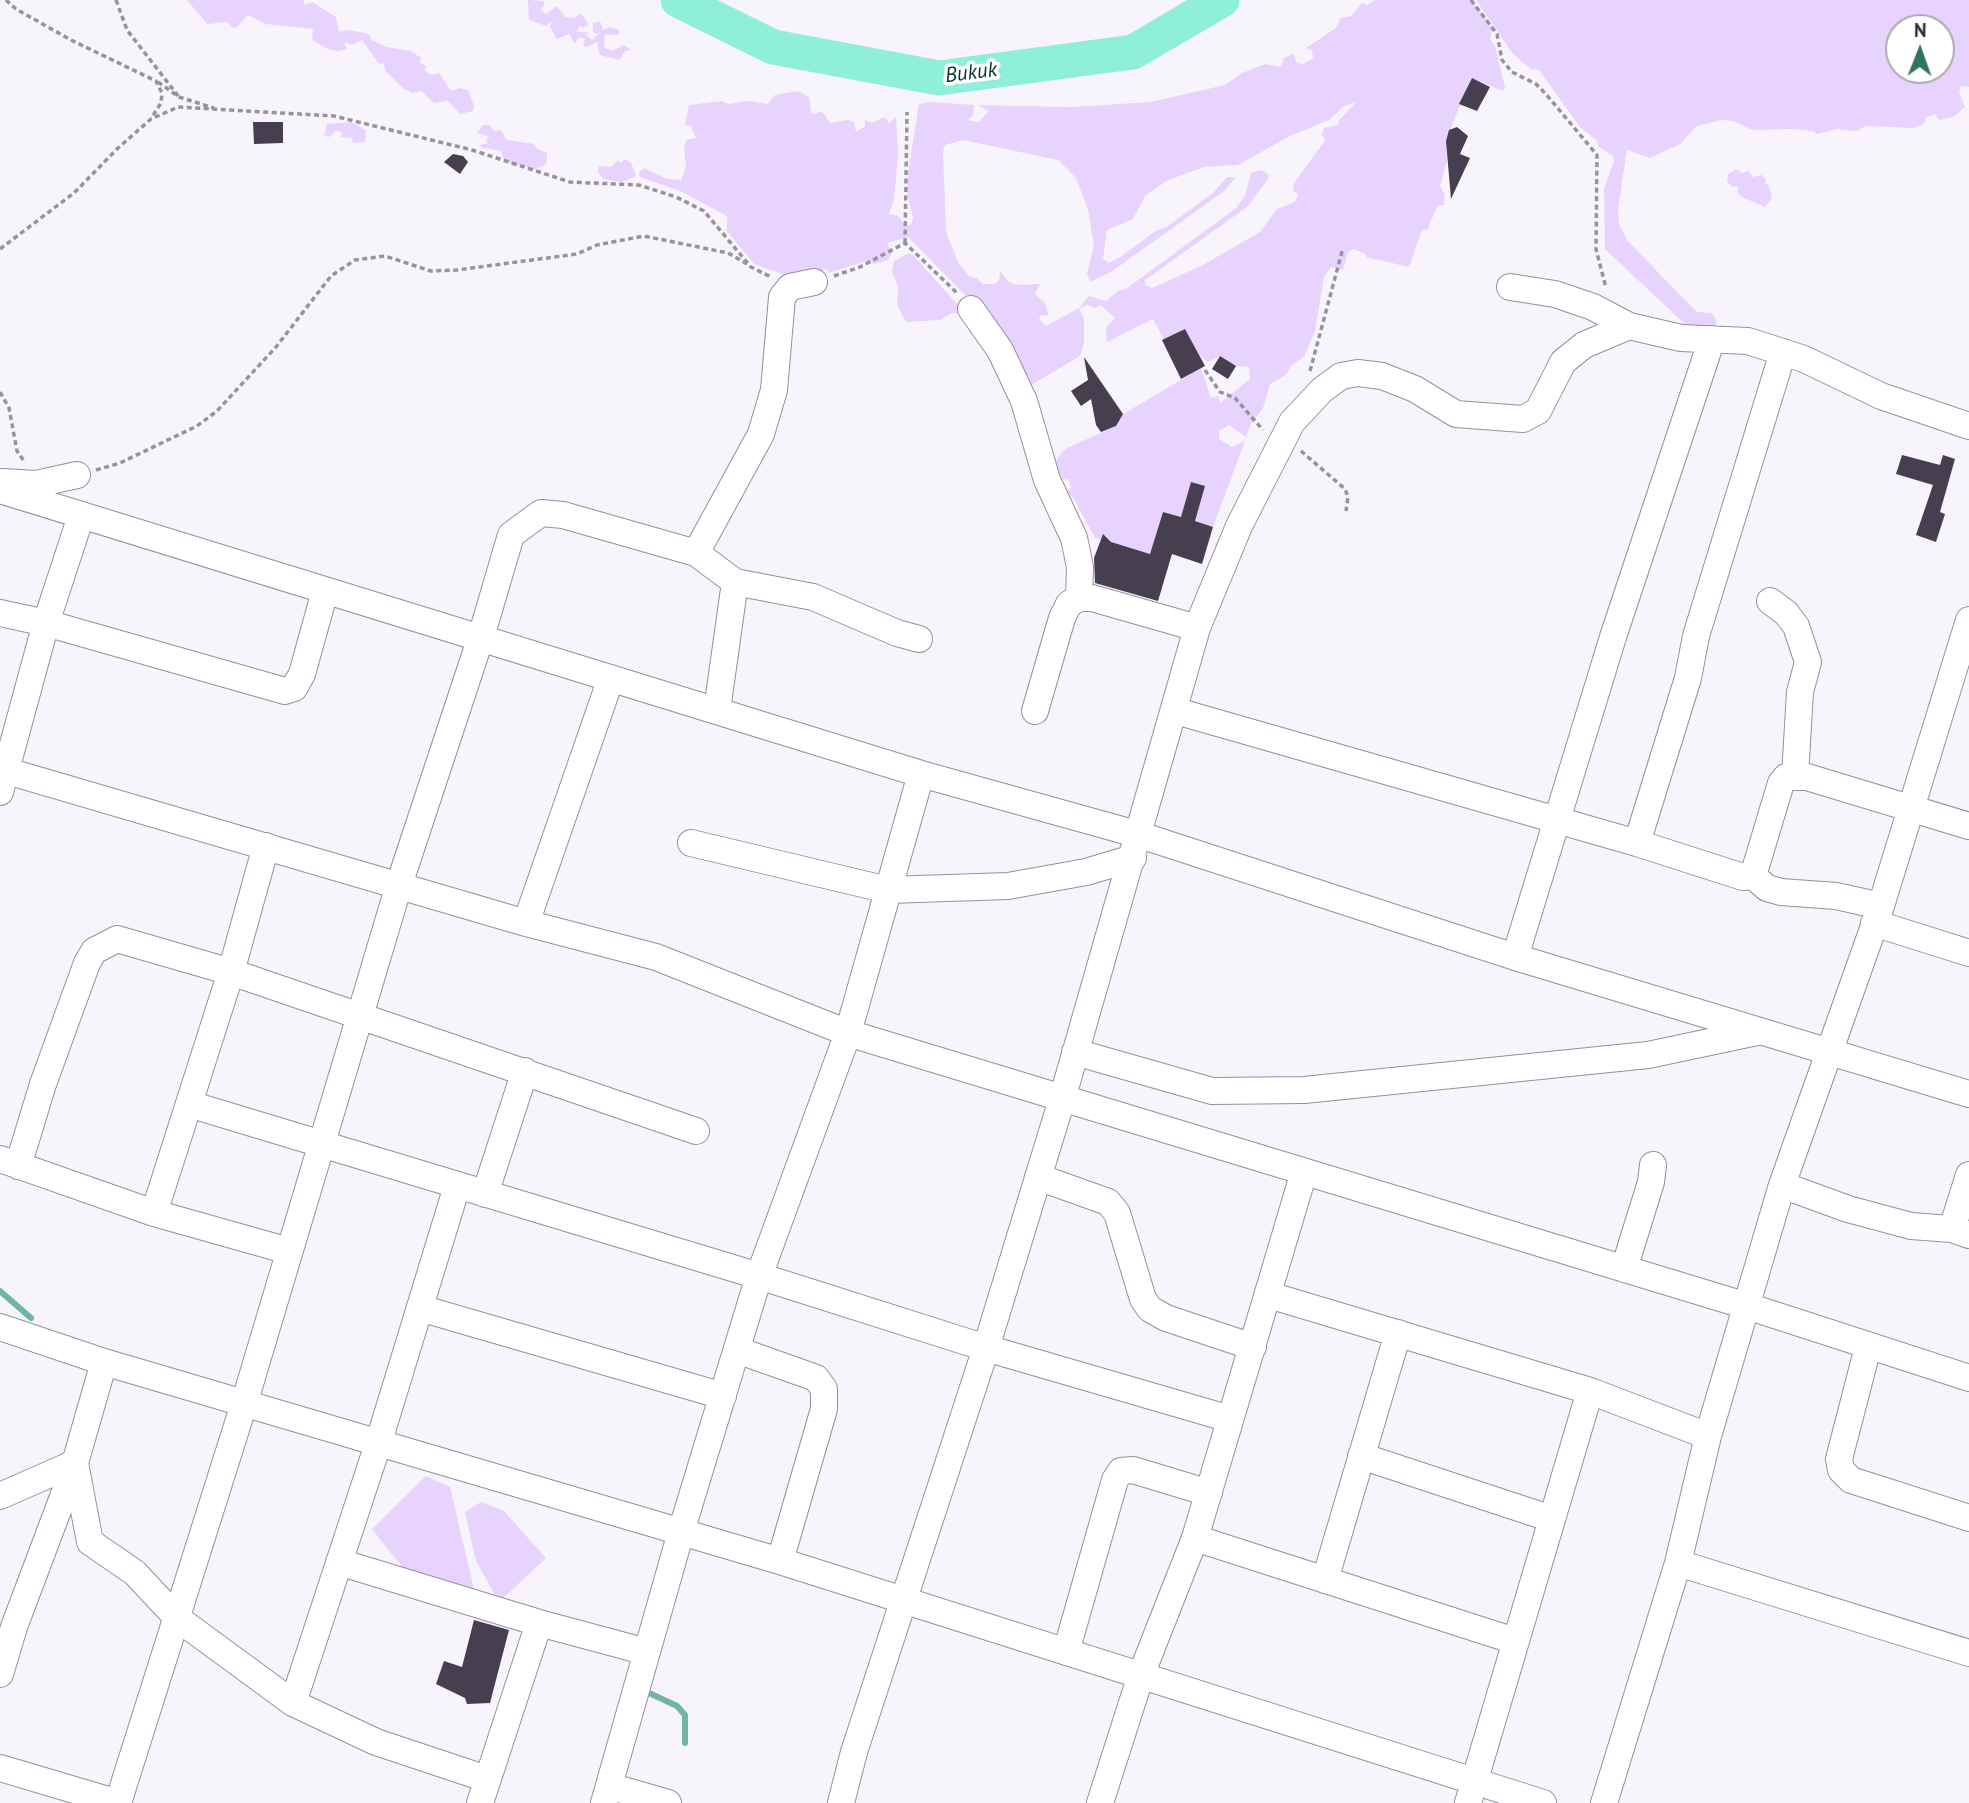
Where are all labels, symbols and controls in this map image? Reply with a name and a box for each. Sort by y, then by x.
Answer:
north arrow [1885,14,1955,84]
text: N [1914,18,1927,42]
water label: Bukuk [944,57,998,89]

